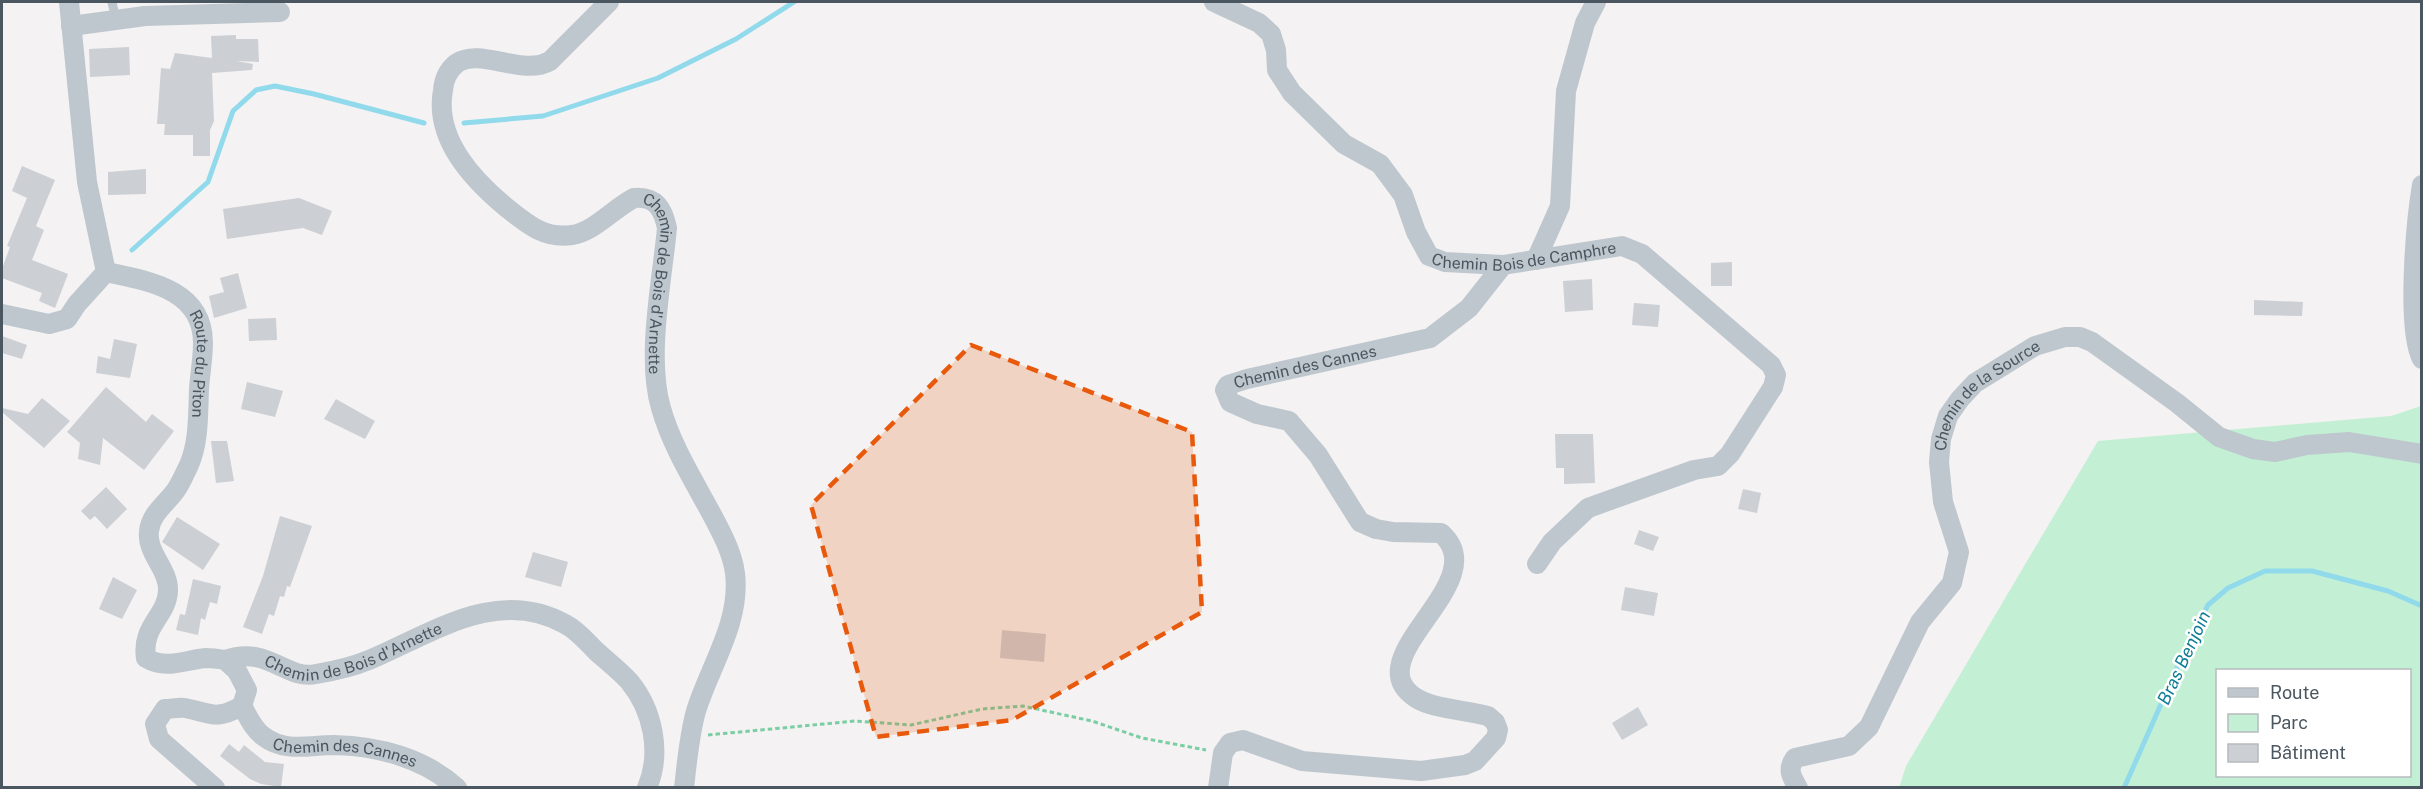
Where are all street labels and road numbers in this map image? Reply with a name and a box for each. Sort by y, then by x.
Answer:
street label: Chemin de Bois d'Arnette [640,189,676,375]
street label: Chemin Bois de Camphre [1429,238,1618,275]
street label: Route du Piton [185,307,212,418]
street label: Chemin de la Source [1931,336,2044,452]
street label: Chemin des Cannes [1231,341,1378,393]
street label: Chemin de Bois d'Arnette [262,619,445,685]
street label: Chemin des Cannes [270,734,420,771]

